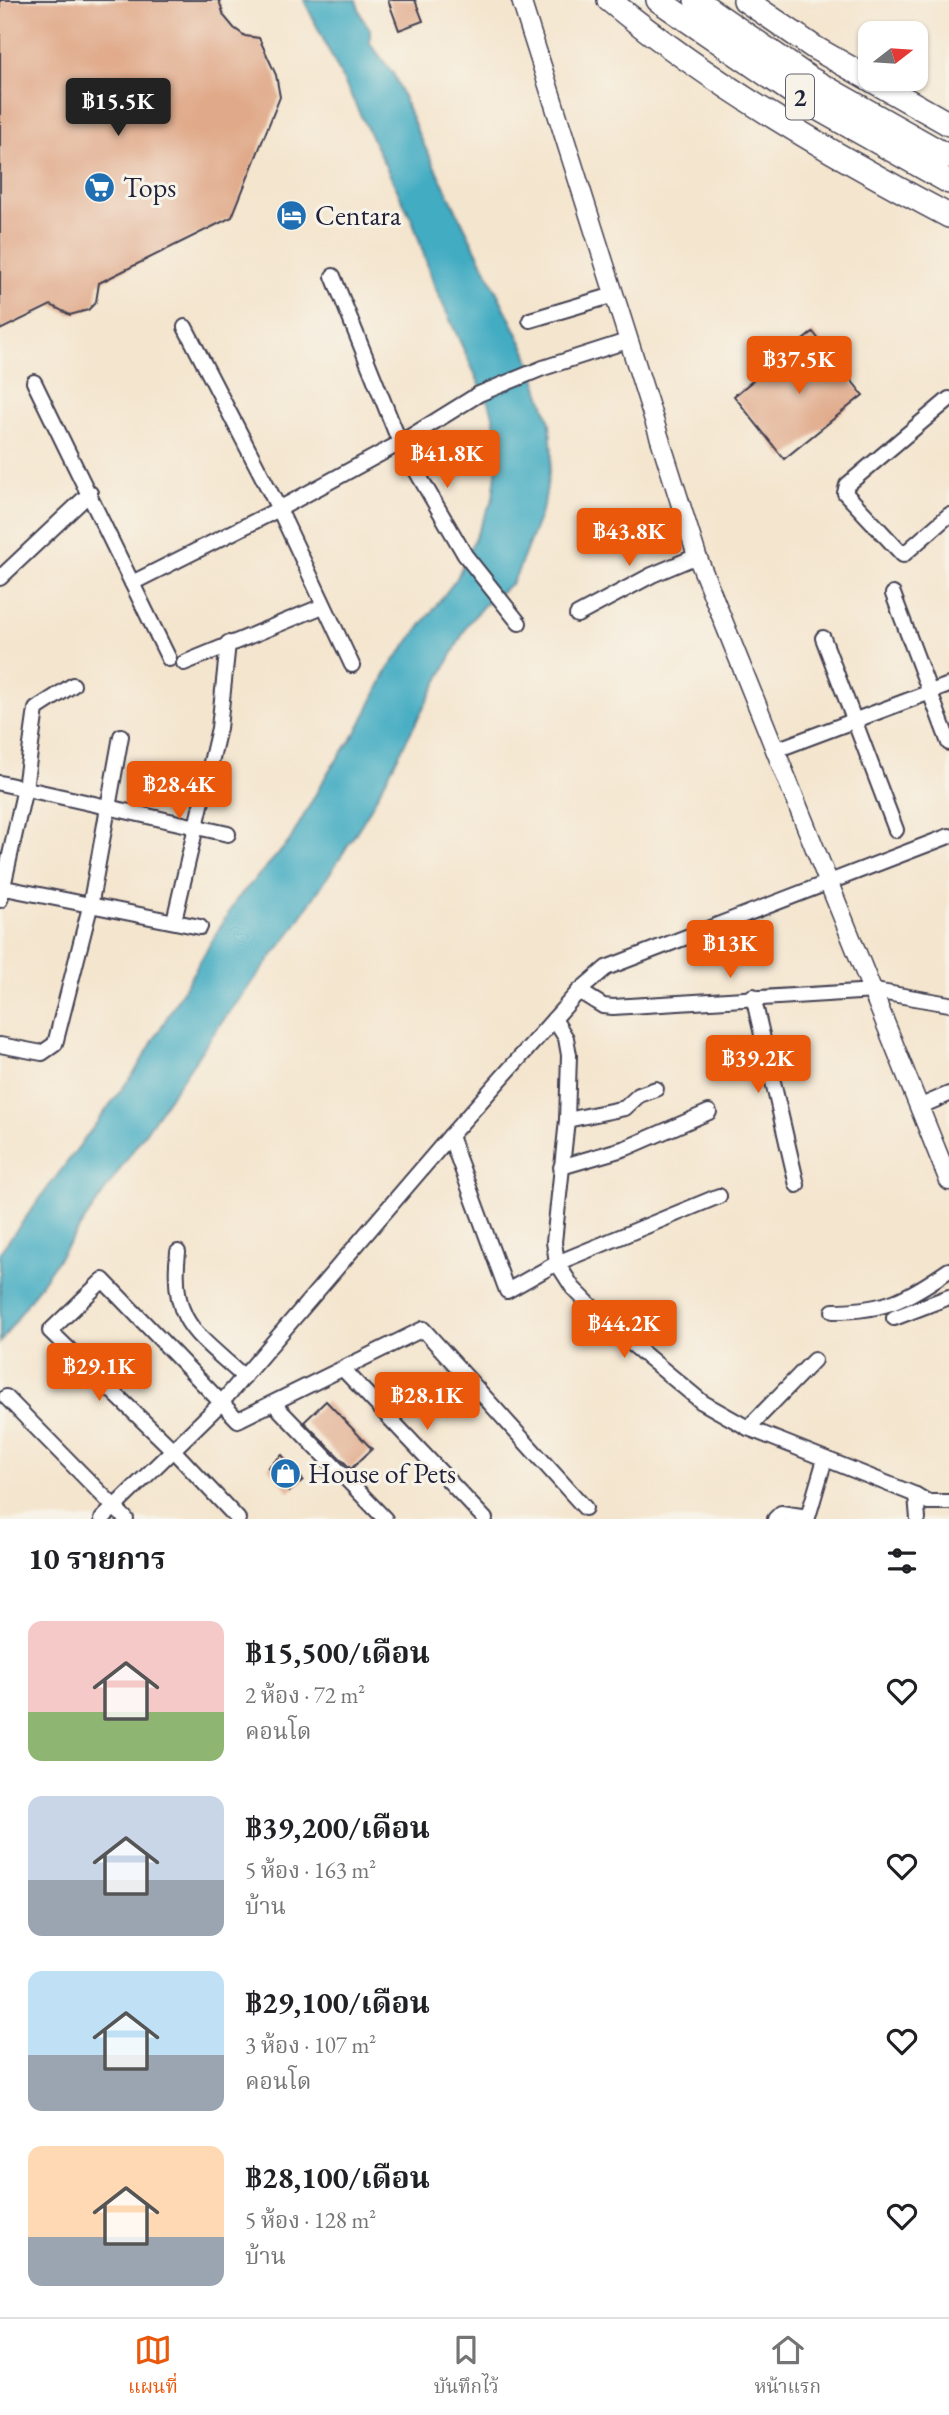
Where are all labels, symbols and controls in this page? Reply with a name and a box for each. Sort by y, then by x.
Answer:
north arrow [858,21,928,91]
map controls [858,21,928,91]
road number: 2 [786,74,814,120]
pin: ฿15.5K [61,78,175,138]
text: ฿15.5K [82,86,154,116]
place label: Tops [123,169,176,205]
supermarket icon: Tops [83,170,117,204]
place label: Centara [315,197,402,233]
hotel icon: Centara [275,198,309,232]
pin: ฿37.5K [742,336,856,396]
text: ฿37.5K [763,344,835,374]
pin: ฿41.8K [390,430,504,490]
text: ฿41.8K [411,438,483,468]
pin: ฿43.8K [572,508,686,568]
text: ฿43.8K [593,516,665,546]
pin: ฿28.4K [122,762,236,821]
text: ฿28.4K [143,769,215,799]
pin: ฿13K [689,920,771,980]
text: ฿13K [703,928,757,958]
pin: ฿39.2K [701,1036,815,1095]
text: ฿39.2K [722,1043,794,1073]
pin: ฿44.2K [567,1300,681,1360]
text: ฿44.2K [588,1308,660,1338]
pin: ฿29.1K [42,1344,156,1403]
text: ฿29.1K [63,1351,135,1381]
pin: ฿28.1K [370,1372,484,1432]
text: ฿28.1K [391,1380,463,1410]
place label: House of Pets [308,1455,456,1491]
shop icon: House of Pets [268,1456,302,1490]
text: 10 รายการ [28,1539,166,1578]
icon: filters [883,1542,921,1580]
text: ฿15,500/เดือน [245,1633,430,1672]
icon: home [84,1649,168,1733]
icon: heart [883,1672,921,1710]
text: 2 ห้อง · 72 m² [245,1680,365,1710]
text: คอนโด [245,1716,312,1746]
text: ฿39,200/เดือน [245,1808,430,1847]
icon: home [84,1824,168,1908]
icon: heart [883,1847,921,1885]
text: 5 ห้อง · 163 m² [245,1855,376,1885]
text: บ้าน [245,1891,286,1921]
text: ฿29,100/เดือน [245,1983,430,2022]
icon: home [84,1999,168,2083]
icon: heart [883,2022,921,2060]
text: 3 ห้อง · 107 m² [245,2030,376,2060]
text: คอนโด [245,2066,312,2096]
text: ฿28,100/เดือน [245,2158,430,2197]
icon: home [84,2174,168,2258]
icon: heart [883,2197,921,2235]
text: 5 ห้อง · 128 m² [245,2205,376,2235]
text: บ้าน [245,2241,286,2271]
tab: แผนที่ [128,2331,178,2403]
tab: บันทึกไว้ [434,2331,499,2403]
tab: หน้าแรก [755,2331,821,2403]

